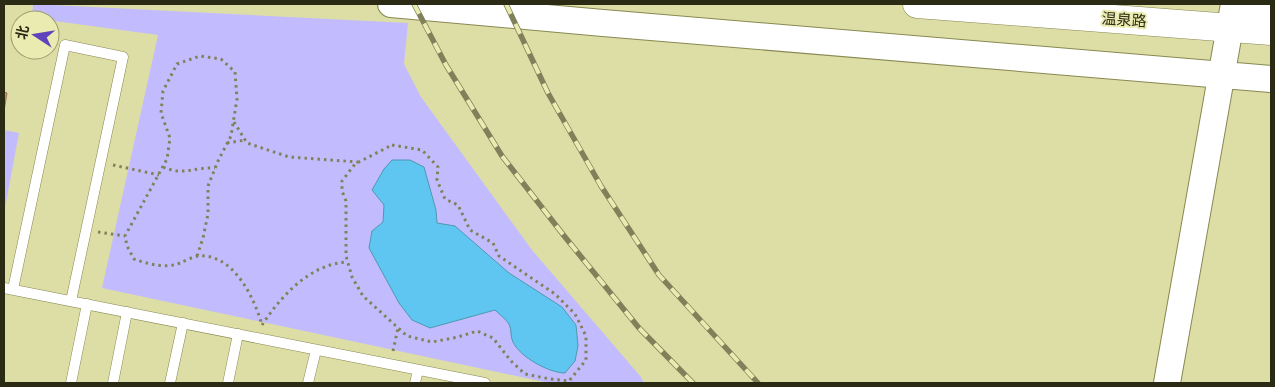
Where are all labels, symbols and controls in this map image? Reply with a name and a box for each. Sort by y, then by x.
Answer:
street label: 温泉路 [1101,9,1147,31]
north arrow [10,10,60,60]
text: 北 [13,24,33,41]

